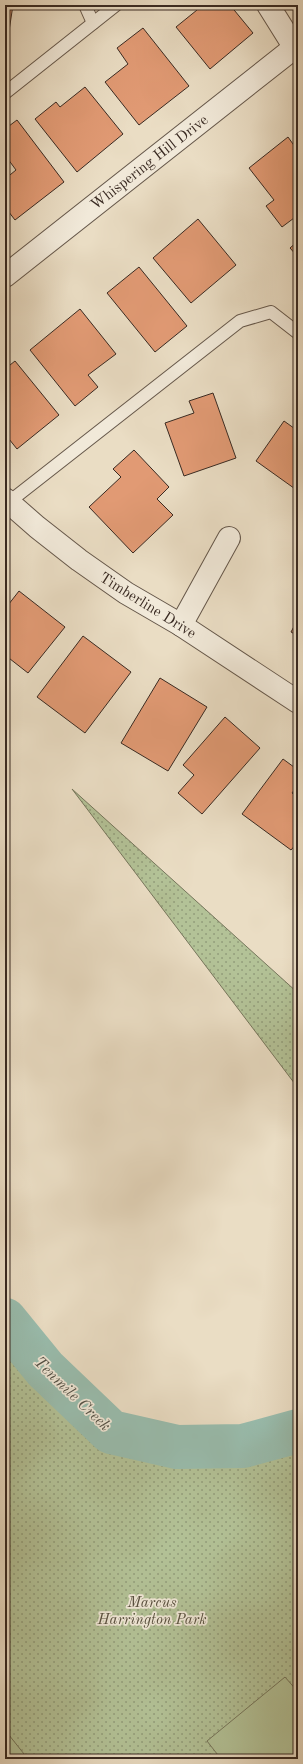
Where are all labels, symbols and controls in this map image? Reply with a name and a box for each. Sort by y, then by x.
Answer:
street label: Whispering Hill Drive [88,113,211,213]
street label: Timberline Drive [96,571,198,642]
water label: Tenmile Creek [30,1354,113,1435]
park label: Marcus Harrington Park [96,1596,207,1628]

